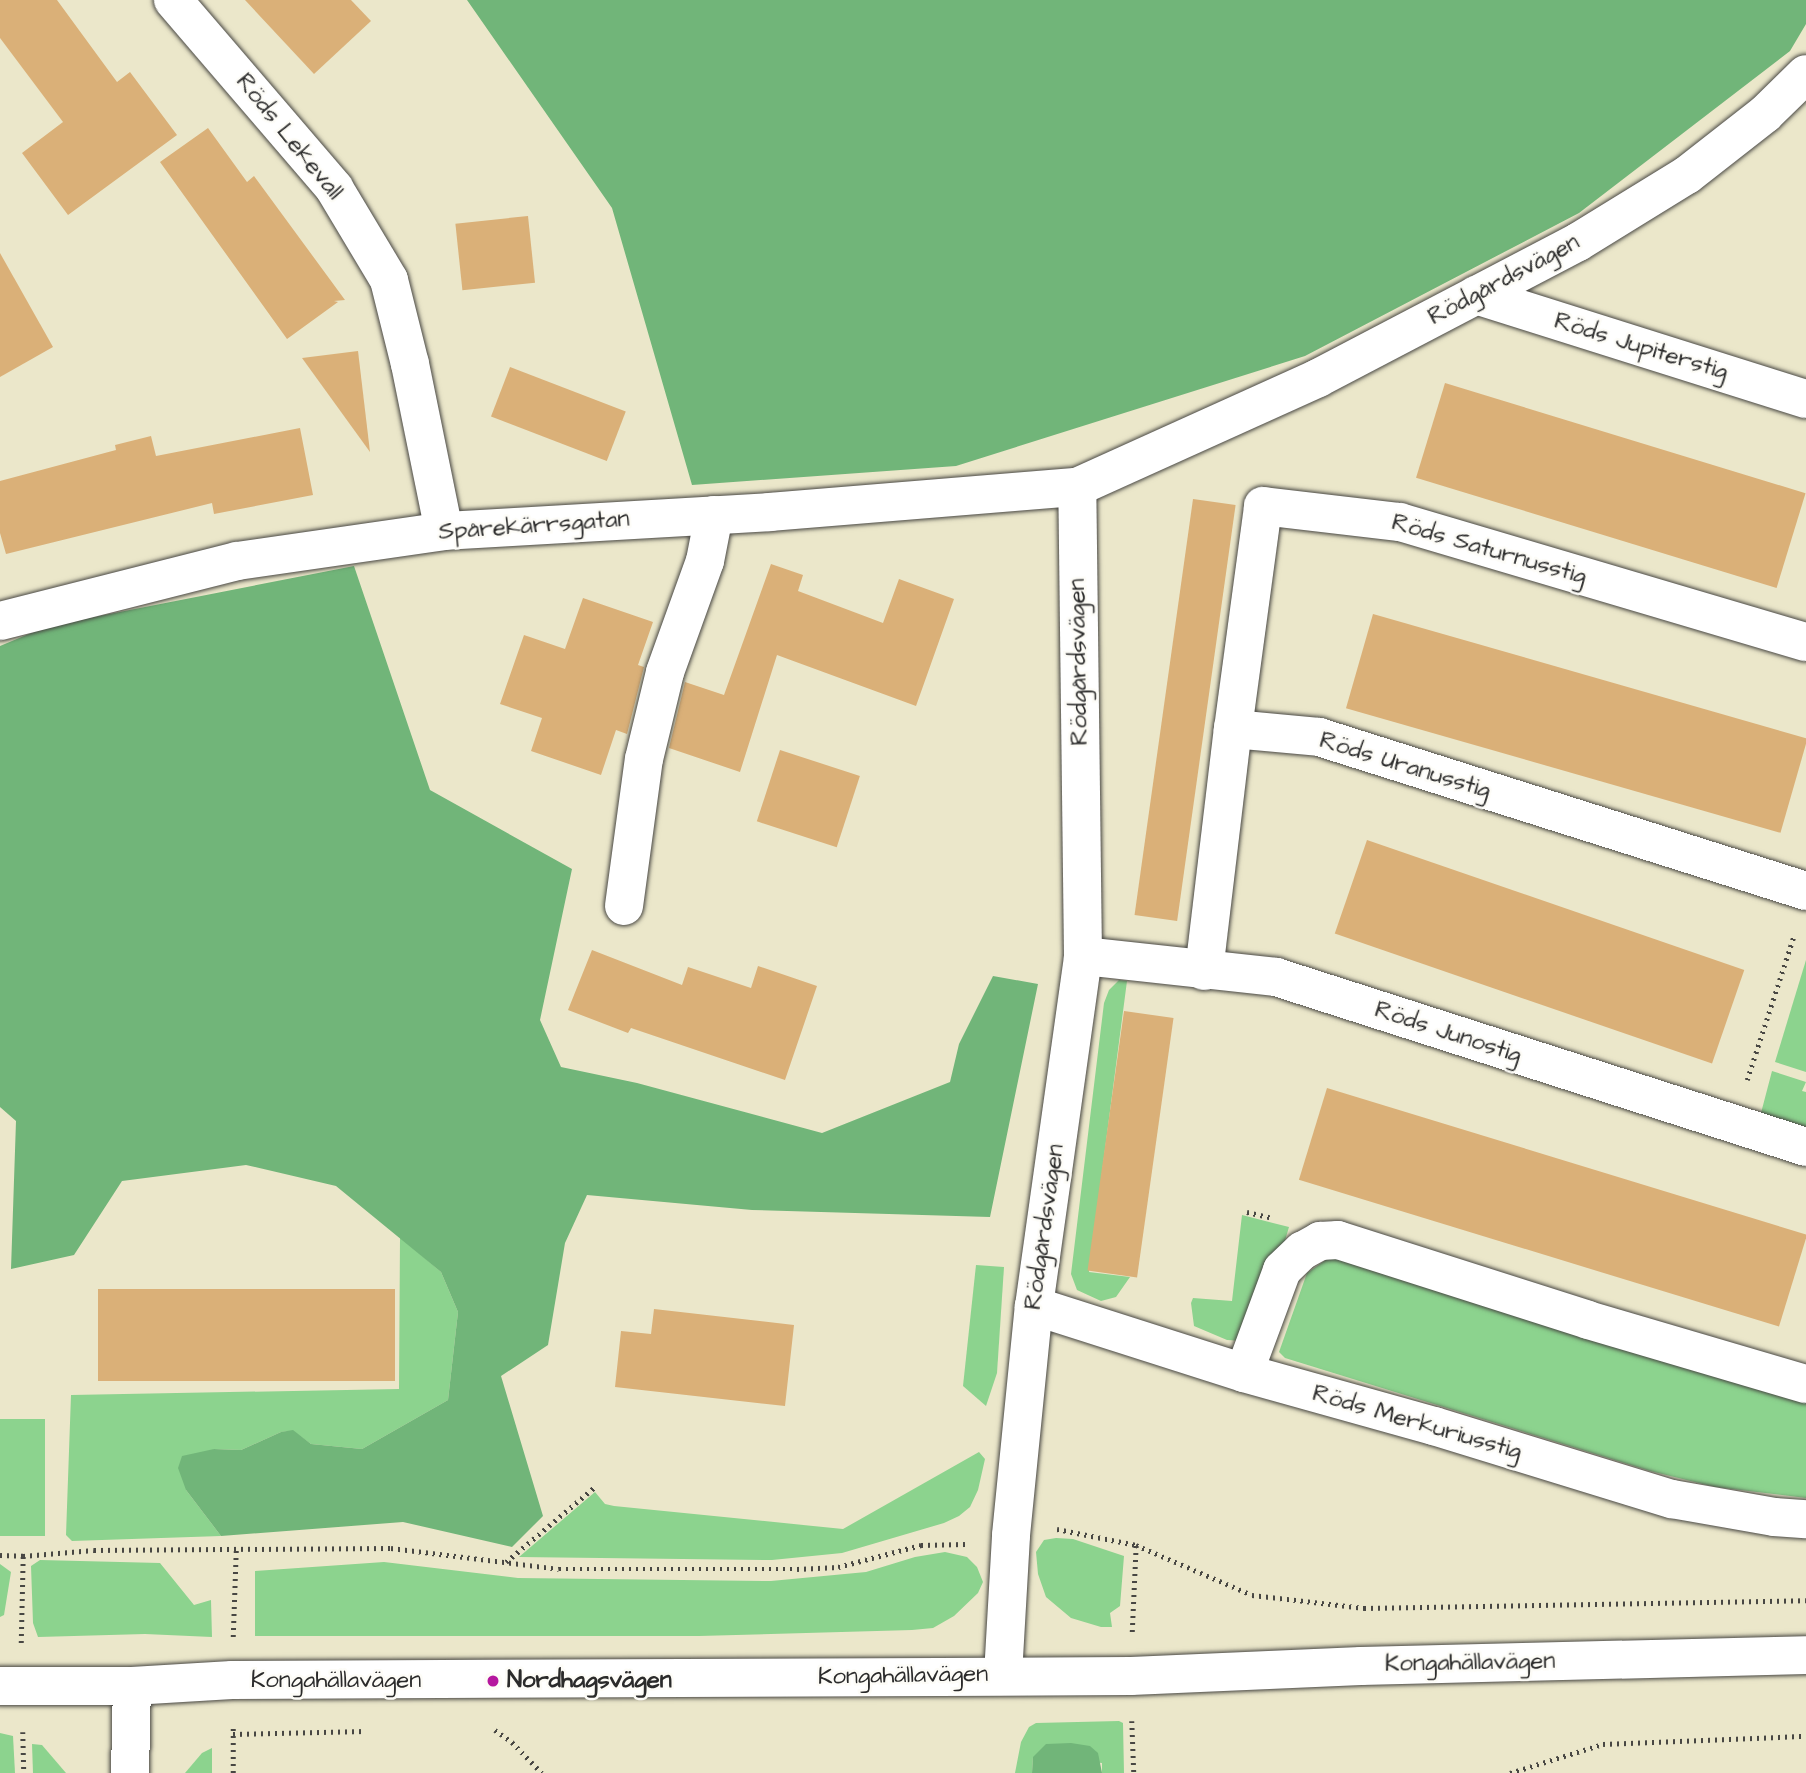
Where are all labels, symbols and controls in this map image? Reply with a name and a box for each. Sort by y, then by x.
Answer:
street label: Röds Lekevall [229,68,349,206]
street label: Rödgårdsvägen [1423,228,1585,332]
street label: Röds Jupiterstig [1551,307,1731,387]
street label: Spårekärrsgatan [438,505,630,547]
street label: Röds Saturnusstig [1388,508,1590,592]
street label: Rödgårdsvägen [1063,578,1095,746]
street label: Röds Uranusstig [1316,726,1494,806]
street label: Röds Junostig [1371,996,1525,1070]
street label: Rödgårdsvägen [1019,1142,1071,1312]
street label: Röds Merkuriusstig [1309,1379,1525,1467]
street label: Kongahällavägen [1385,1647,1555,1679]
street label: Kongahällavägen [818,1660,988,1692]
street label: Kongahällavägen [251,1667,421,1695]
place label: Nordhagsvägen [507,1667,672,1695]
marker: Nordhagsvägen [485,1673,501,1689]

